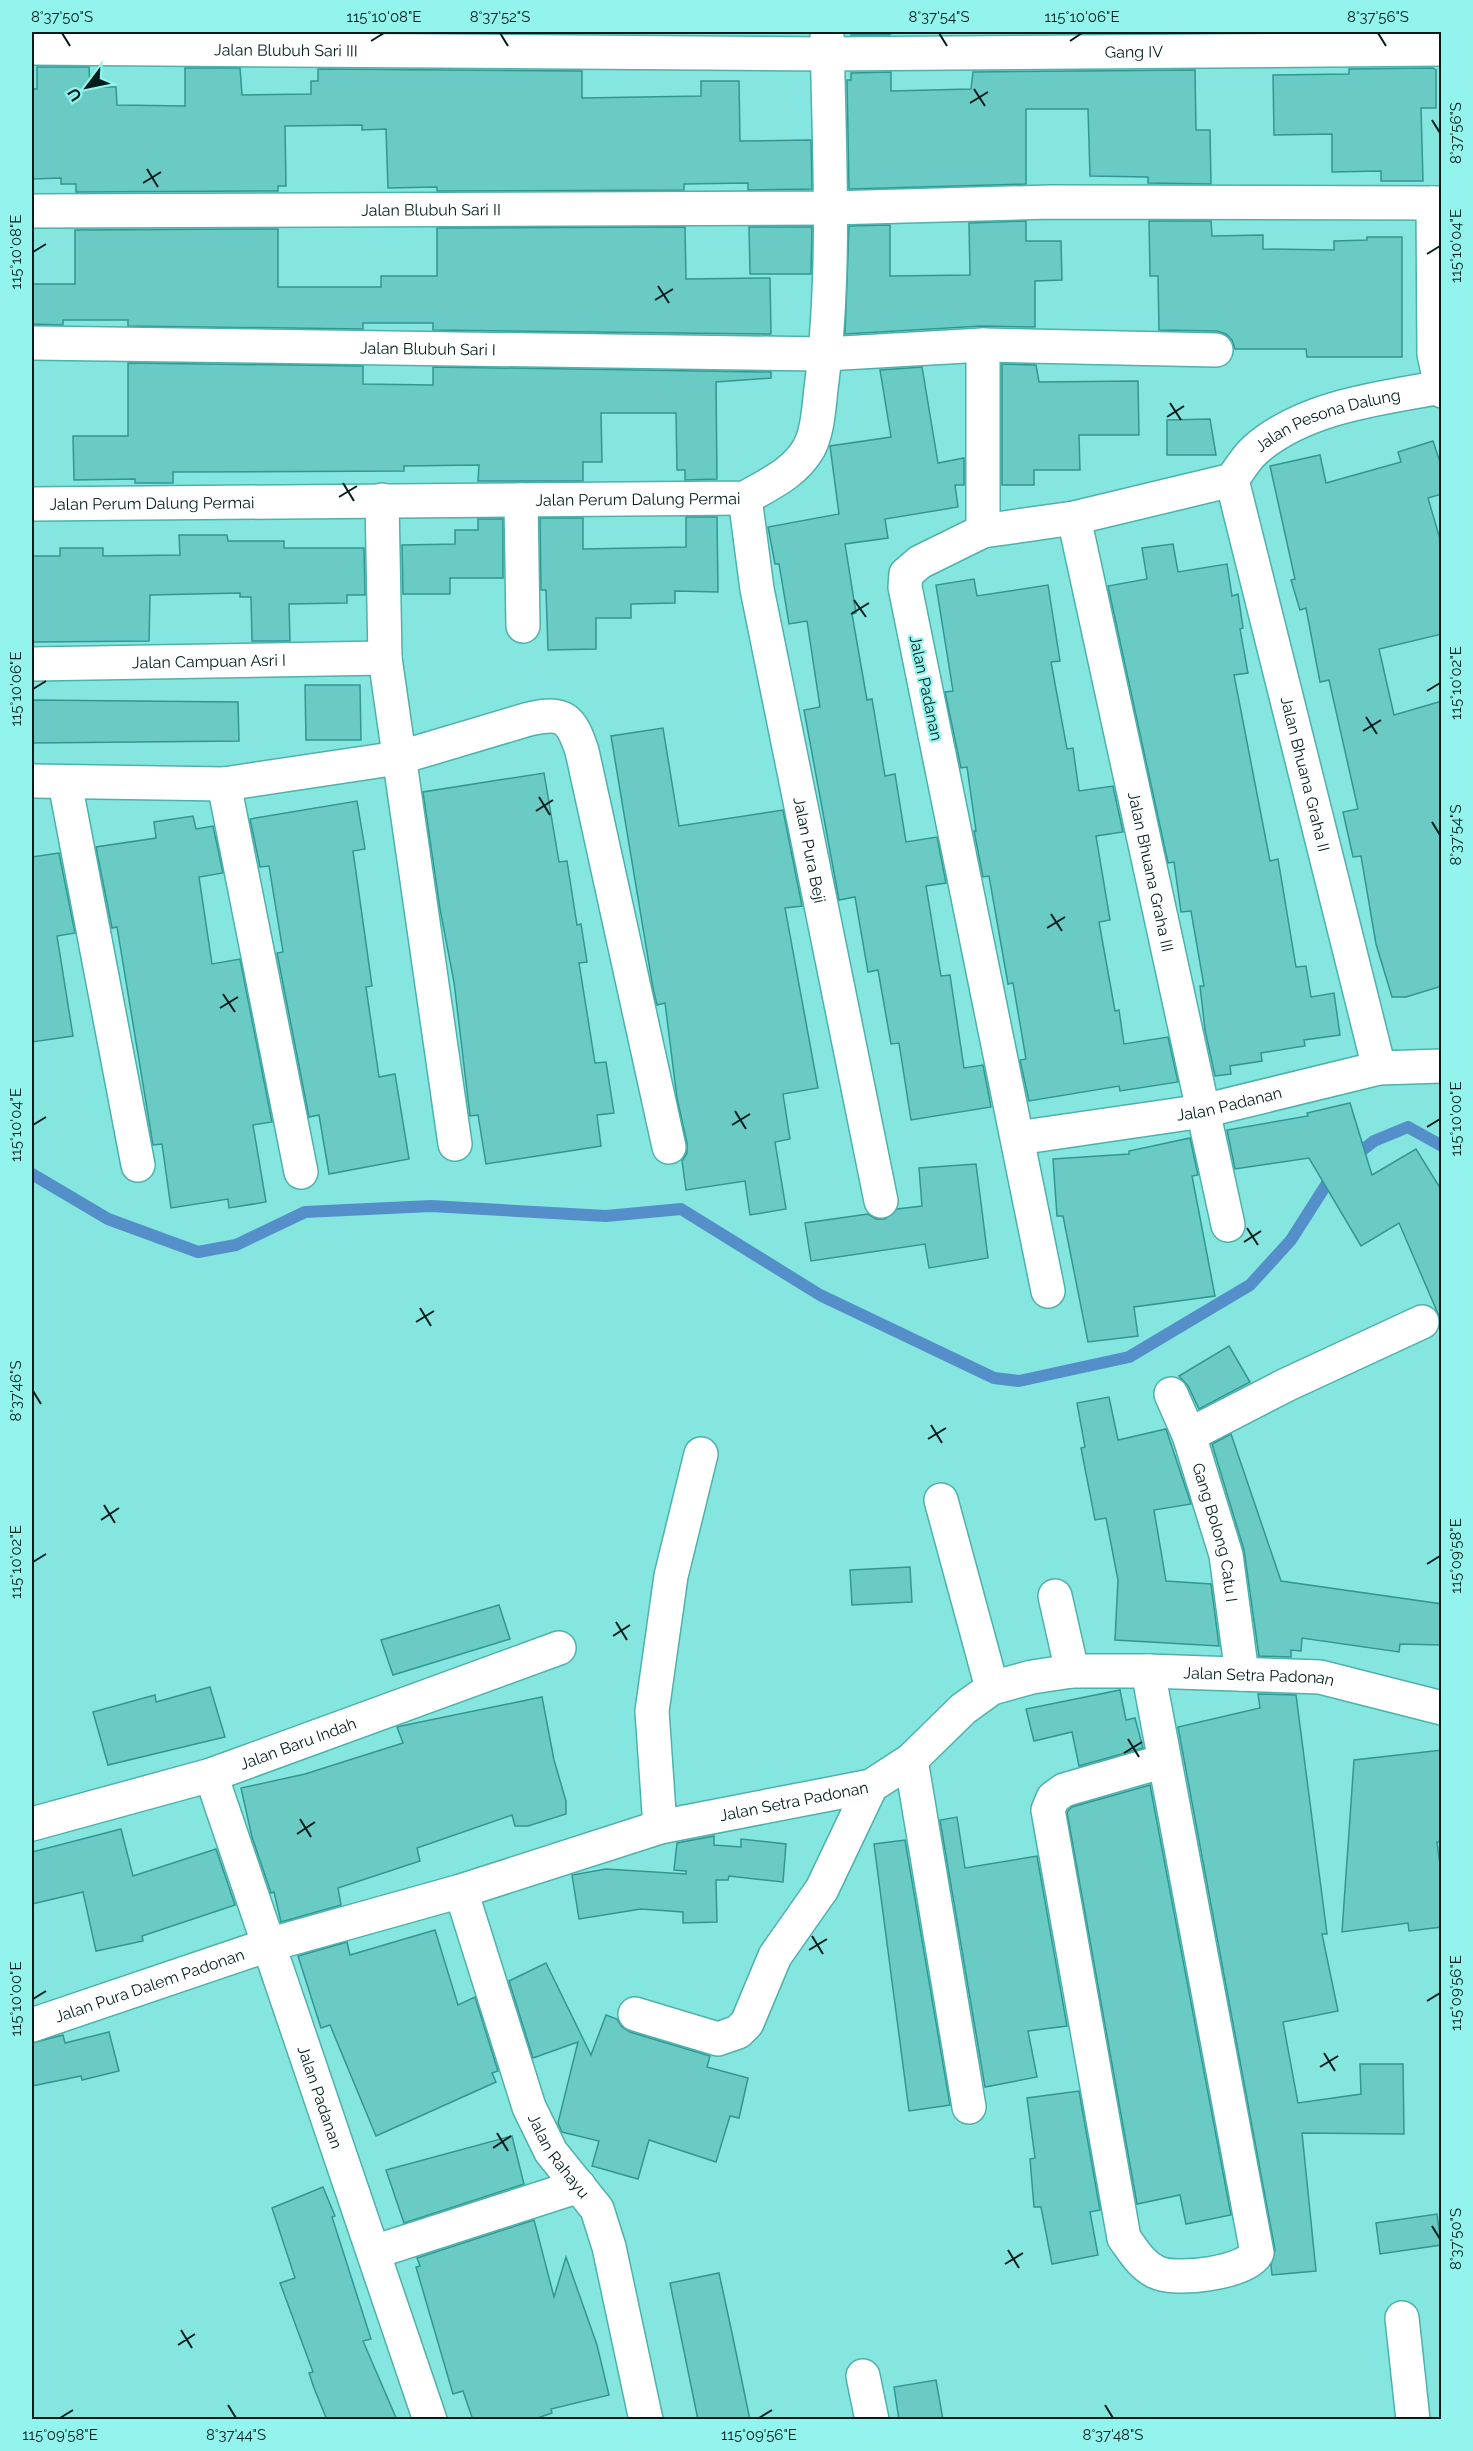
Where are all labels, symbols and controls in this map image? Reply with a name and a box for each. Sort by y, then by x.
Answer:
text: 8°37'50"S [31,8,93,26]
text: 115°10'08"E [347,8,421,26]
text: 8°37'52"S [470,8,530,26]
text: 8°37'54"S [908,8,970,26]
text: 115°10'06"E [1044,8,1120,26]
text: 8°37'56"S [1347,8,1409,26]
street label: Jalan Blubuh Sari III [214,40,358,60]
street label: Gang IV [1105,42,1163,61]
north arrow [57,57,117,117]
text: U [63,85,86,105]
text: 8°37'56"S [1447,102,1465,164]
street label: Jalan Blubuh Sari II [361,200,501,219]
text: 115°10'04"E [1447,209,1465,283]
text: 115°10'08"E [7,215,25,289]
street label: Jalan Blubuh Sari I [360,338,496,359]
street label: Jalan Pesona Dalung [1251,385,1402,455]
street label: Jalan Perum Dalung Permai [535,489,741,509]
street label: Jalan Perum Dalung Permai [49,493,255,513]
street label: Jalan Padanan [906,634,946,742]
text: 115°10'02"E [1447,646,1465,720]
street label: Jalan Campuan Asri I [132,650,286,672]
text: 115°10'06"E [7,651,25,727]
street label: Jalan Bhuana Graha II [1277,694,1334,853]
street label: Jalan Bhuana Graha III [1124,790,1178,953]
street label: Jalan Pura Beji [790,795,830,905]
text: 8°37'54"S [1447,804,1465,866]
text: 115°10'00"E [1447,1081,1465,1157]
street label: Jalan Padanan [1175,1083,1284,1124]
text: 115°10'04"E [7,1088,25,1162]
text: 8°37'46"S [7,1360,25,1422]
street label: Gang Bolong Catu I [1189,1460,1242,1603]
text: 115°09'58"E [1447,1518,1465,1594]
text: 115°10'02"E [7,1525,25,1599]
street label: Jalan Setra Padonan [1183,1663,1336,1690]
street label: Jalan Baru Indah [237,1713,359,1773]
street label: Jalan Setra Padonan [718,1777,870,1825]
street label: Jalan Pura Dalem Padonan [52,1944,247,2026]
text: 115°09'56"E [1447,1955,1465,2031]
text: 115°10'00"E [7,1961,25,2037]
street label: Jalan Padanan [294,2043,347,2151]
street label: Jalan Rahayu [524,2111,594,2202]
text: 8°37'50"S [1447,2208,1465,2270]
text: 115°09'58"E [22,2426,98,2444]
text: 8°37'44"S [206,2426,266,2444]
text: 115°09'56"E [721,2426,797,2444]
text: 8°37'48"S [1083,2426,1143,2444]

